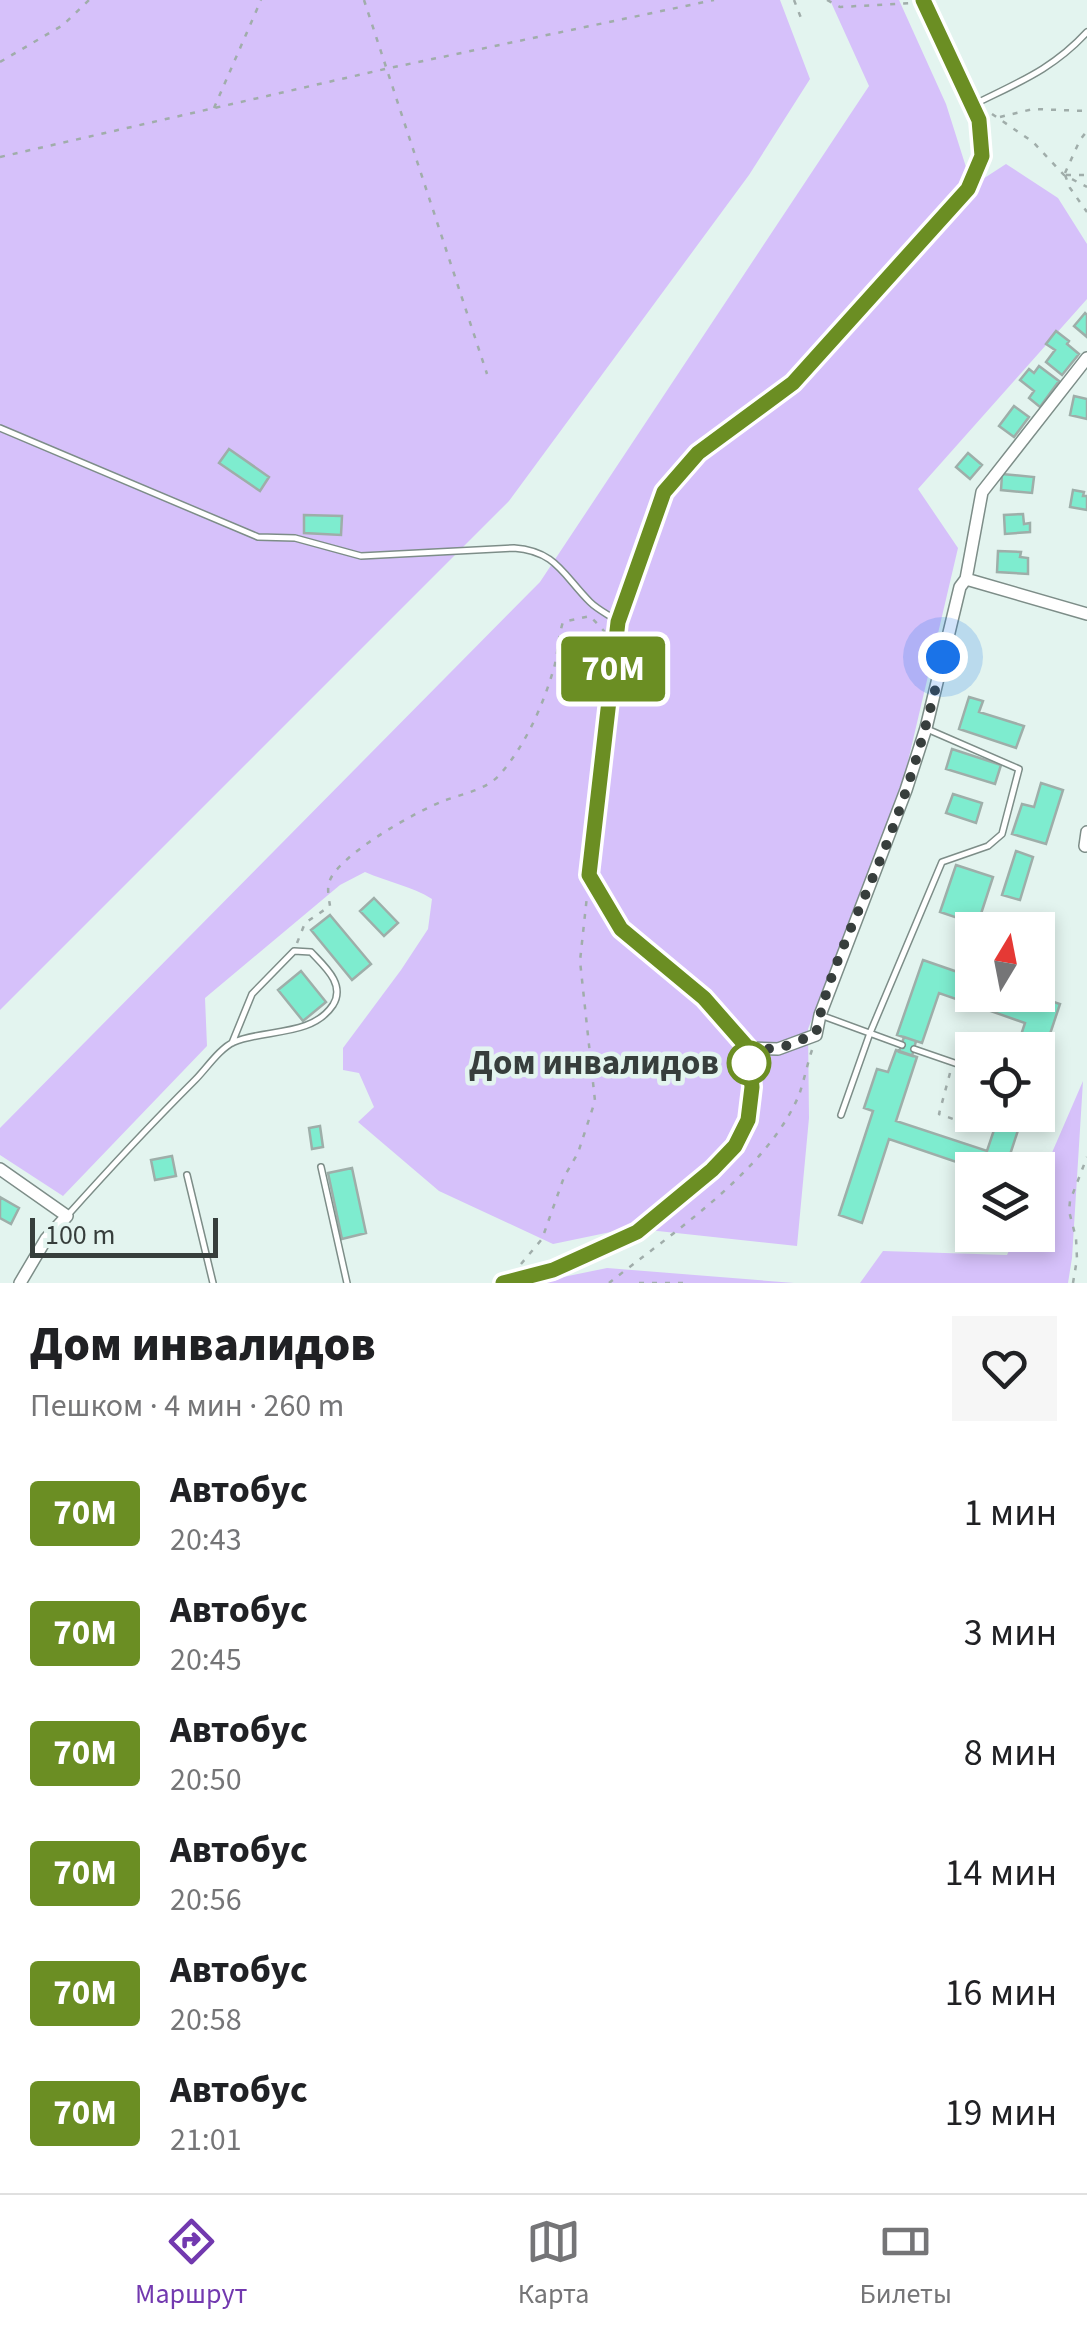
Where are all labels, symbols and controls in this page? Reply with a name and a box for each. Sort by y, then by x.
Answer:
your location [918,632,968,682]
line badge: 70М [556,636,670,702]
text: 70М [581,644,645,694]
north arrow [955,912,1055,1012]
map controls [955,912,1055,1252]
button: locate [955,1032,1055,1132]
place label: Дом инвалидов [469,1038,719,1088]
marker: Дом инвалидов [728,1042,770,1084]
button: layers [955,1152,1055,1252]
scale bar [30,1213,218,1258]
text: 100 m [45,1215,116,1255]
text: Дом инвалидов [30,1311,376,1379]
button: heart [952,1316,1057,1421]
text: Пешком · 4 мин · 260 m [30,1383,344,1429]
text: Автобус [170,1463,308,1517]
text: 1 мин [964,1486,1057,1540]
text: 70М [53,1488,117,1538]
text: 20:43 [170,1517,242,1563]
text: Автобус [170,1583,308,1637]
text: 3 мин [964,1606,1057,1660]
text: 70М [53,1608,117,1658]
text: 20:45 [170,1637,242,1683]
text: Автобус [170,1703,308,1757]
text: 8 мин [964,1726,1057,1780]
text: 70М [53,1728,117,1778]
text: 20:50 [170,1757,242,1803]
text: Автобус [170,1823,308,1877]
text: 14 мин [945,1846,1057,1900]
text: 70М [53,1848,117,1898]
text: 20:56 [170,1877,242,1923]
text: Автобус [170,1943,308,1997]
text: 16 мин [945,1966,1057,2020]
text: 70М [53,1968,117,2018]
text: 20:58 [170,1997,242,2043]
text: Автобус [170,2063,308,2117]
text: 19 мин [945,2086,1057,2140]
text: 70М [53,2088,117,2138]
text: 21:01 [170,2117,242,2163]
tab: Маршрут [135,2214,247,2314]
tab: Карта [518,2214,589,2314]
tab: Билеты [860,2214,952,2314]

